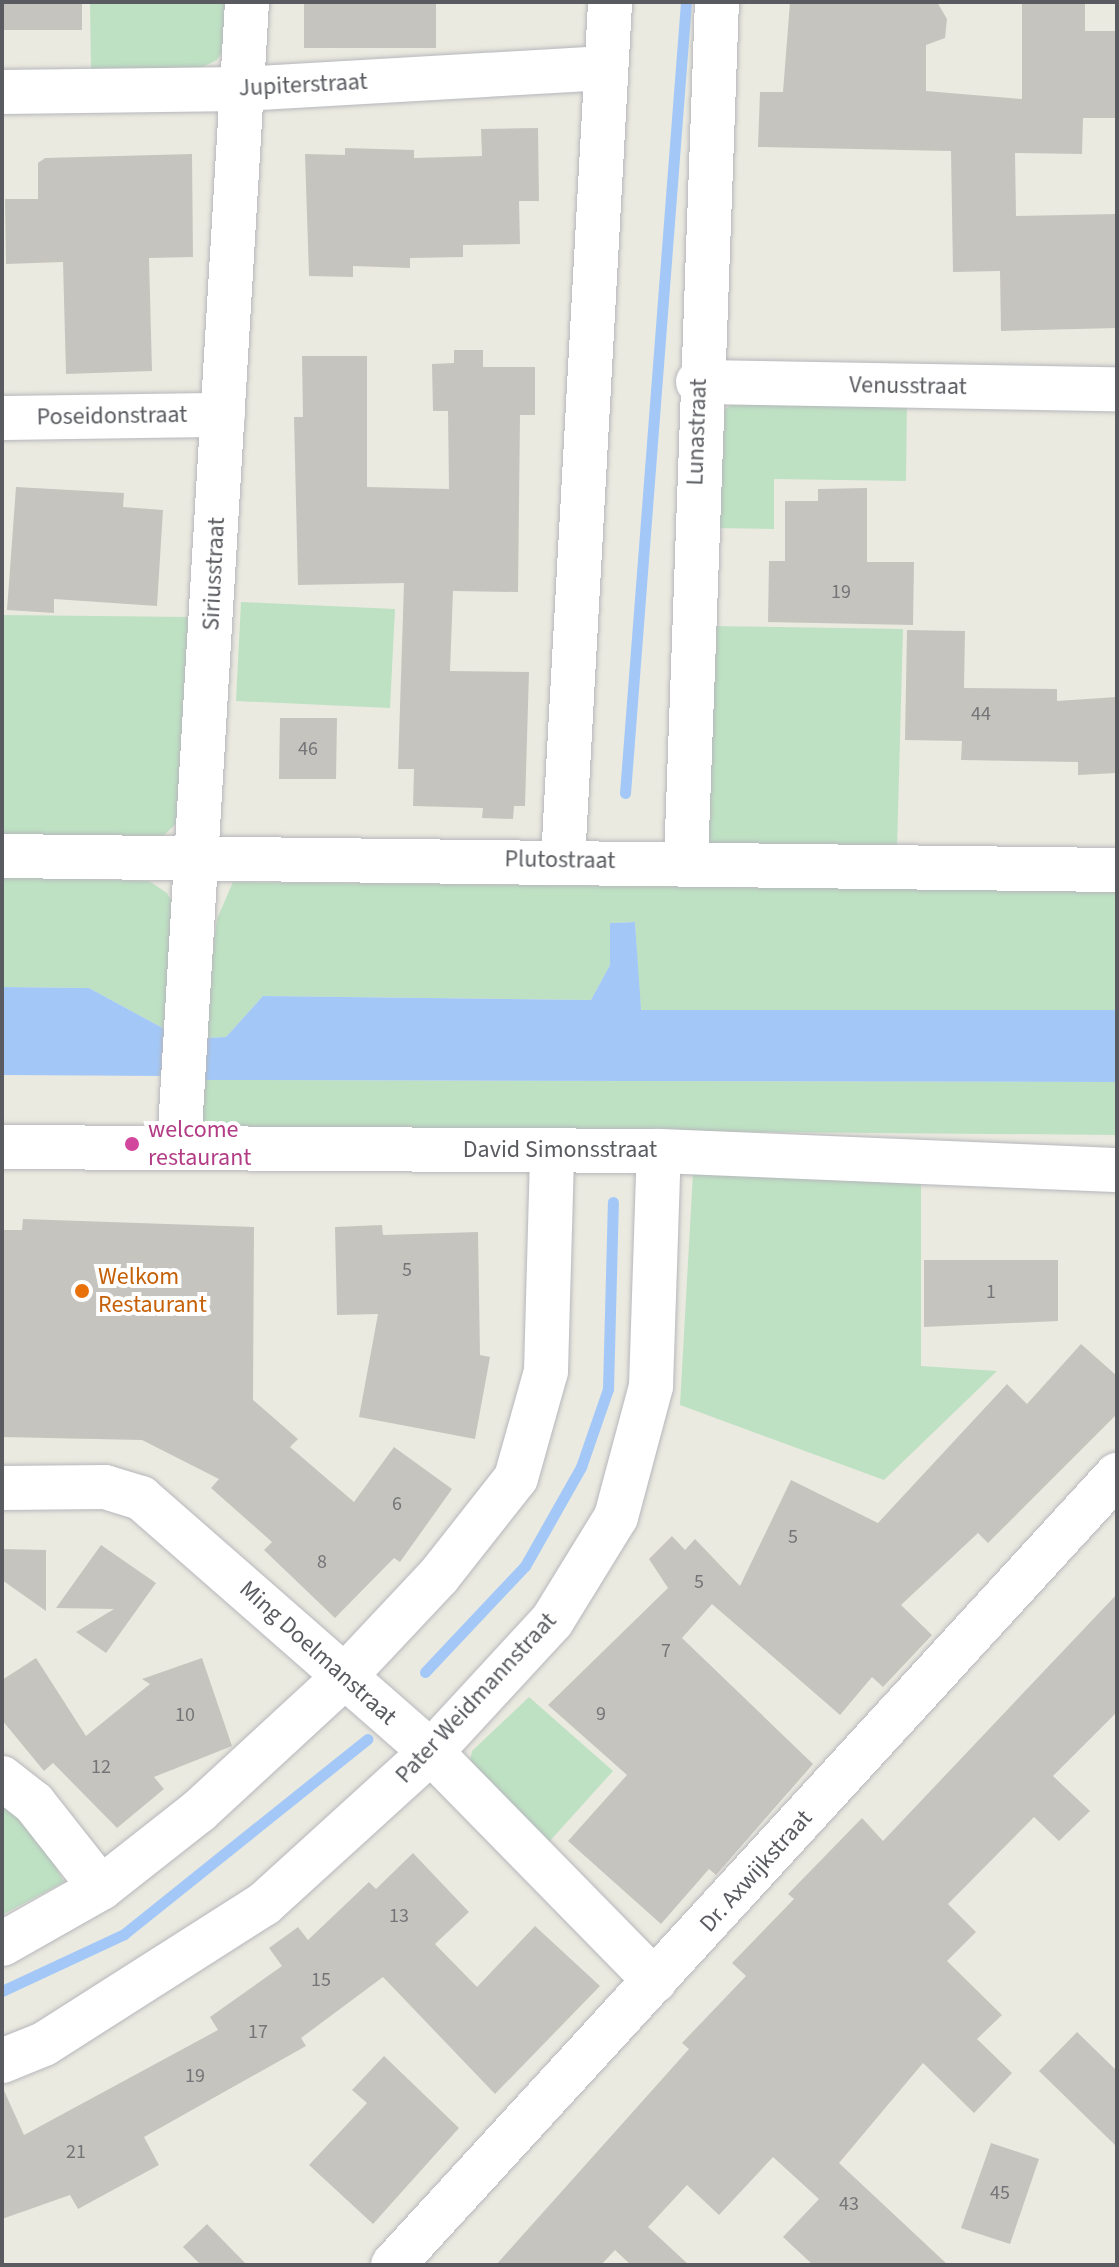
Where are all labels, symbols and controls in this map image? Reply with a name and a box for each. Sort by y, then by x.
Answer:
street label: Jupiterstraat [238,67,368,103]
street label: Venusstraat [849,371,967,401]
street label: Lunastraat [681,378,713,486]
street label: Poseidonstraat [36,400,188,432]
street label: Siriusstraat [197,517,231,631]
house number: 19 [831,580,851,604]
house number: 44 [971,702,991,726]
house number: 46 [298,737,318,761]
street label: Plutostraat [504,845,616,875]
place label: welcome restaurant [148,1116,251,1172]
marker: welcome restaurant [123,1135,141,1153]
street label: David Simonsstraat [463,1136,657,1164]
house number: 5 [402,1258,412,1282]
place label: Welkom Restaurant [98,1263,207,1319]
house number: 1 [986,1280,996,1304]
marker: Welkom Restaurant [73,1282,91,1300]
house number: 6 [392,1492,402,1516]
house number: 5 [788,1525,798,1549]
house number: 8 [317,1550,327,1574]
house number: 5 [694,1570,704,1594]
street label: Ming Doelmanstraat [233,1575,403,1731]
street label: Pater Weidmannstraat [389,1607,563,1789]
house number: 7 [661,1639,671,1663]
house number: 9 [596,1702,606,1726]
house number: 10 [175,1703,195,1727]
house number: 12 [91,1755,111,1779]
street label: Dr. Axwijkstraat [694,1804,818,1938]
house number: 13 [389,1904,409,1928]
house number: 15 [311,1968,331,1992]
house number: 17 [248,2020,268,2044]
house number: 19 [185,2064,205,2088]
house number: 21 [66,2140,86,2164]
house number: 45 [990,2181,1010,2205]
house number: 43 [839,2192,859,2216]

